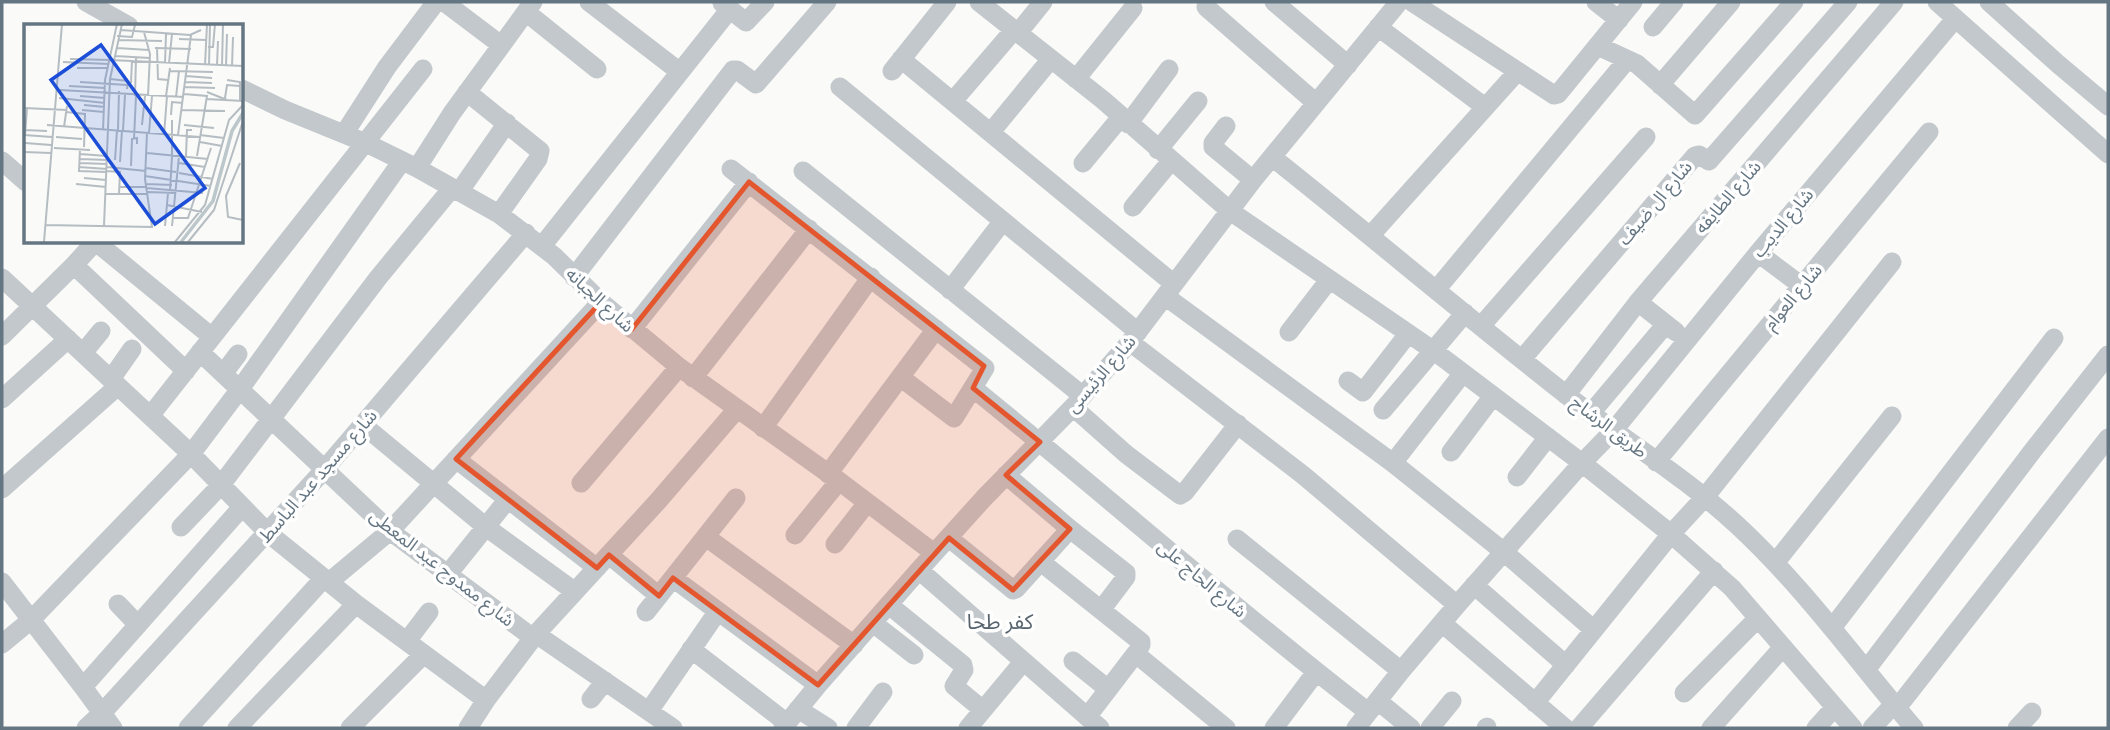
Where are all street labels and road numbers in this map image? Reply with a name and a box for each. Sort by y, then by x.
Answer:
street label: شارع ال ضيف [1613,156,1699,252]
street label: شارع الطايفه [1690,156,1768,240]
street label: شارع الديب [1748,184,1820,264]
street label: شارع العوام [1759,259,1829,336]
street label: شارع الجبانه [559,263,639,339]
street label: شارع الرئيسى [1061,331,1143,419]
street label: طريق الرشاح [1565,391,1651,464]
street label: شارع مسجد عبد الباسط [254,405,384,549]
street label: شارع ممدوح عبد المعطى [363,505,519,634]
street label: شارع الحاج على [1151,535,1251,625]

